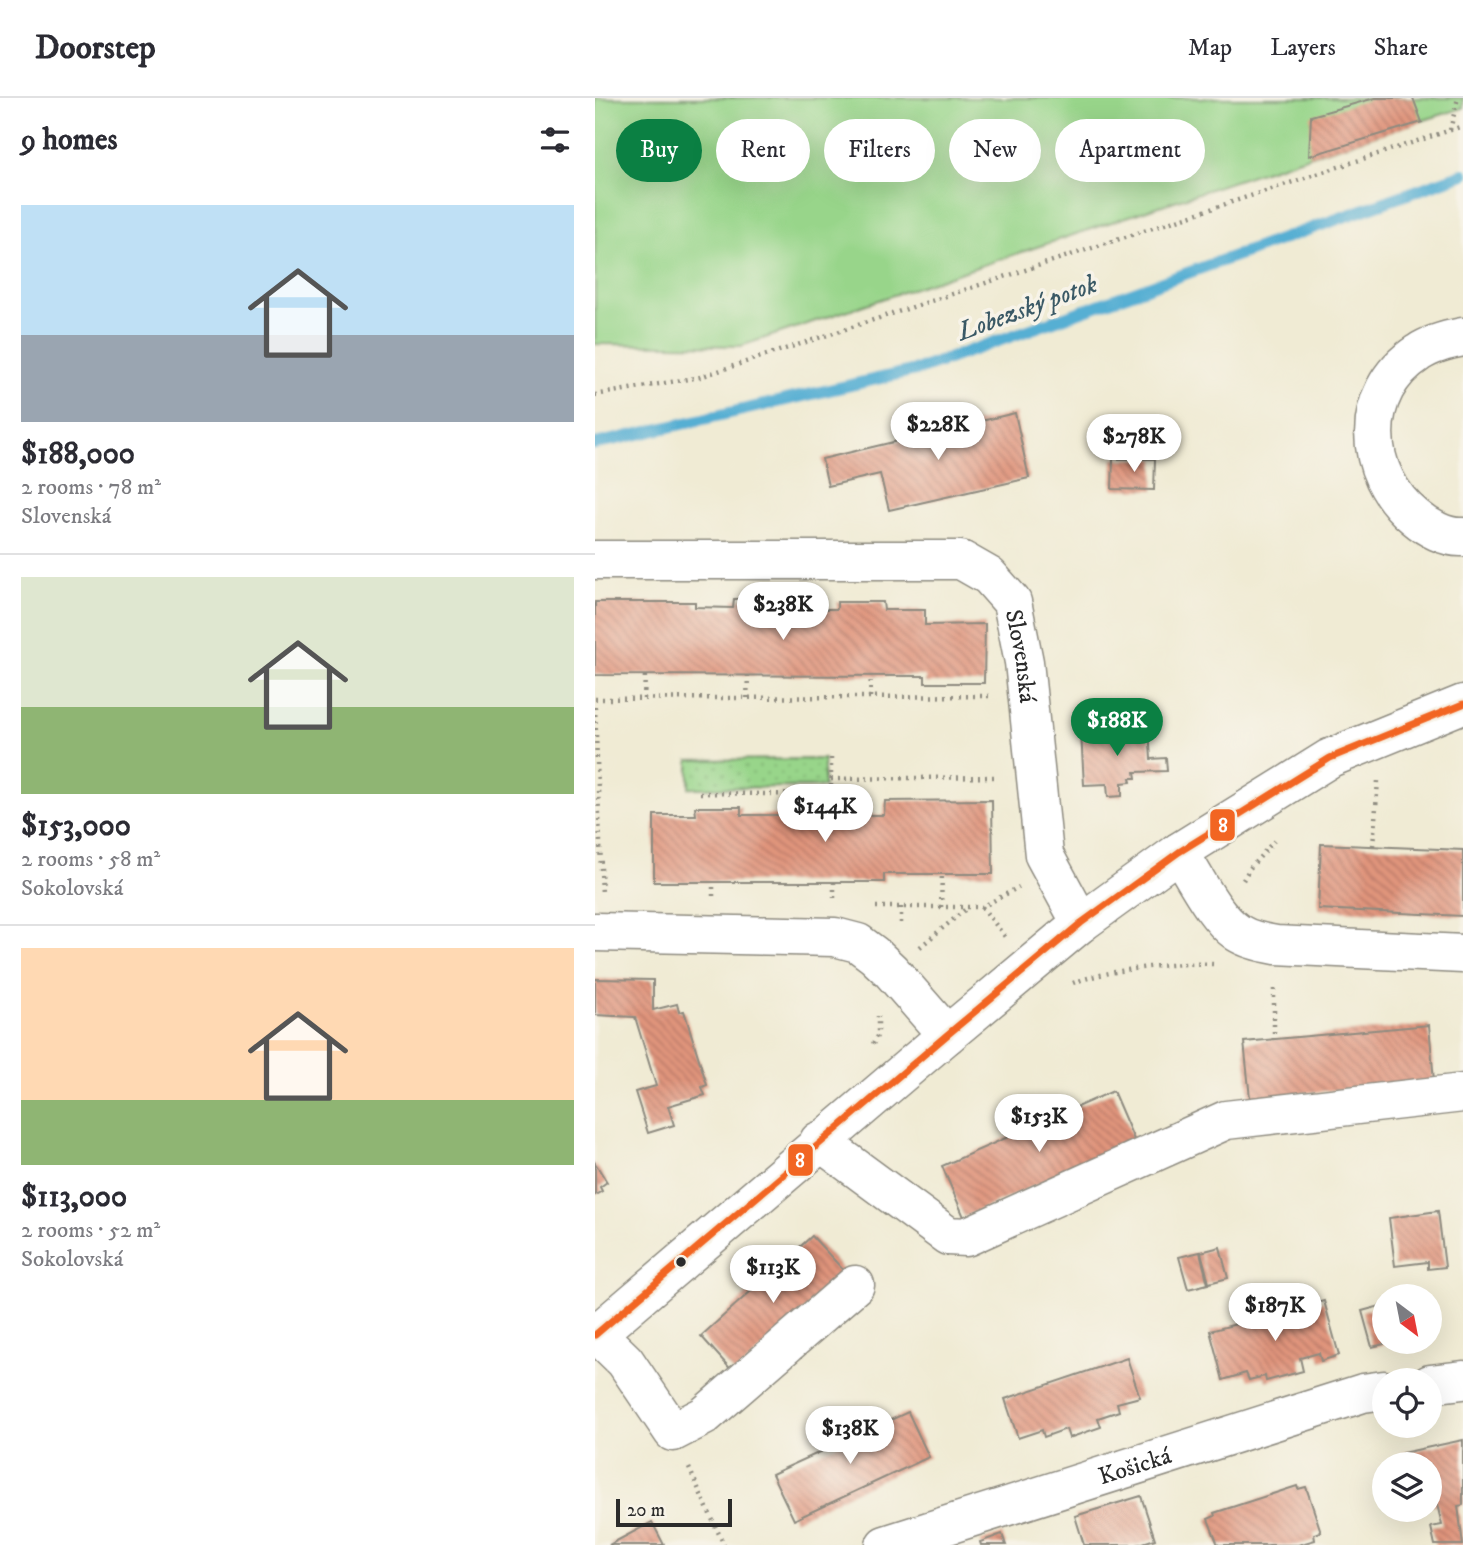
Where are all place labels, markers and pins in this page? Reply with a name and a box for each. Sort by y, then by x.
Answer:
pin: $228K [889,402,987,462]
pin: $278K [1085,414,1183,474]
pin: $238K [734,582,832,642]
pin: $188K [1068,698,1166,758]
pin: $144K [776,784,874,844]
pin: $153K [990,1094,1088,1154]
pin: $113K [724,1246,822,1305]
unlabelled marker [674,1255,688,1269]
pin: $187K [1226,1284,1324,1343]
pin: $138K [801,1406,899,1466]

